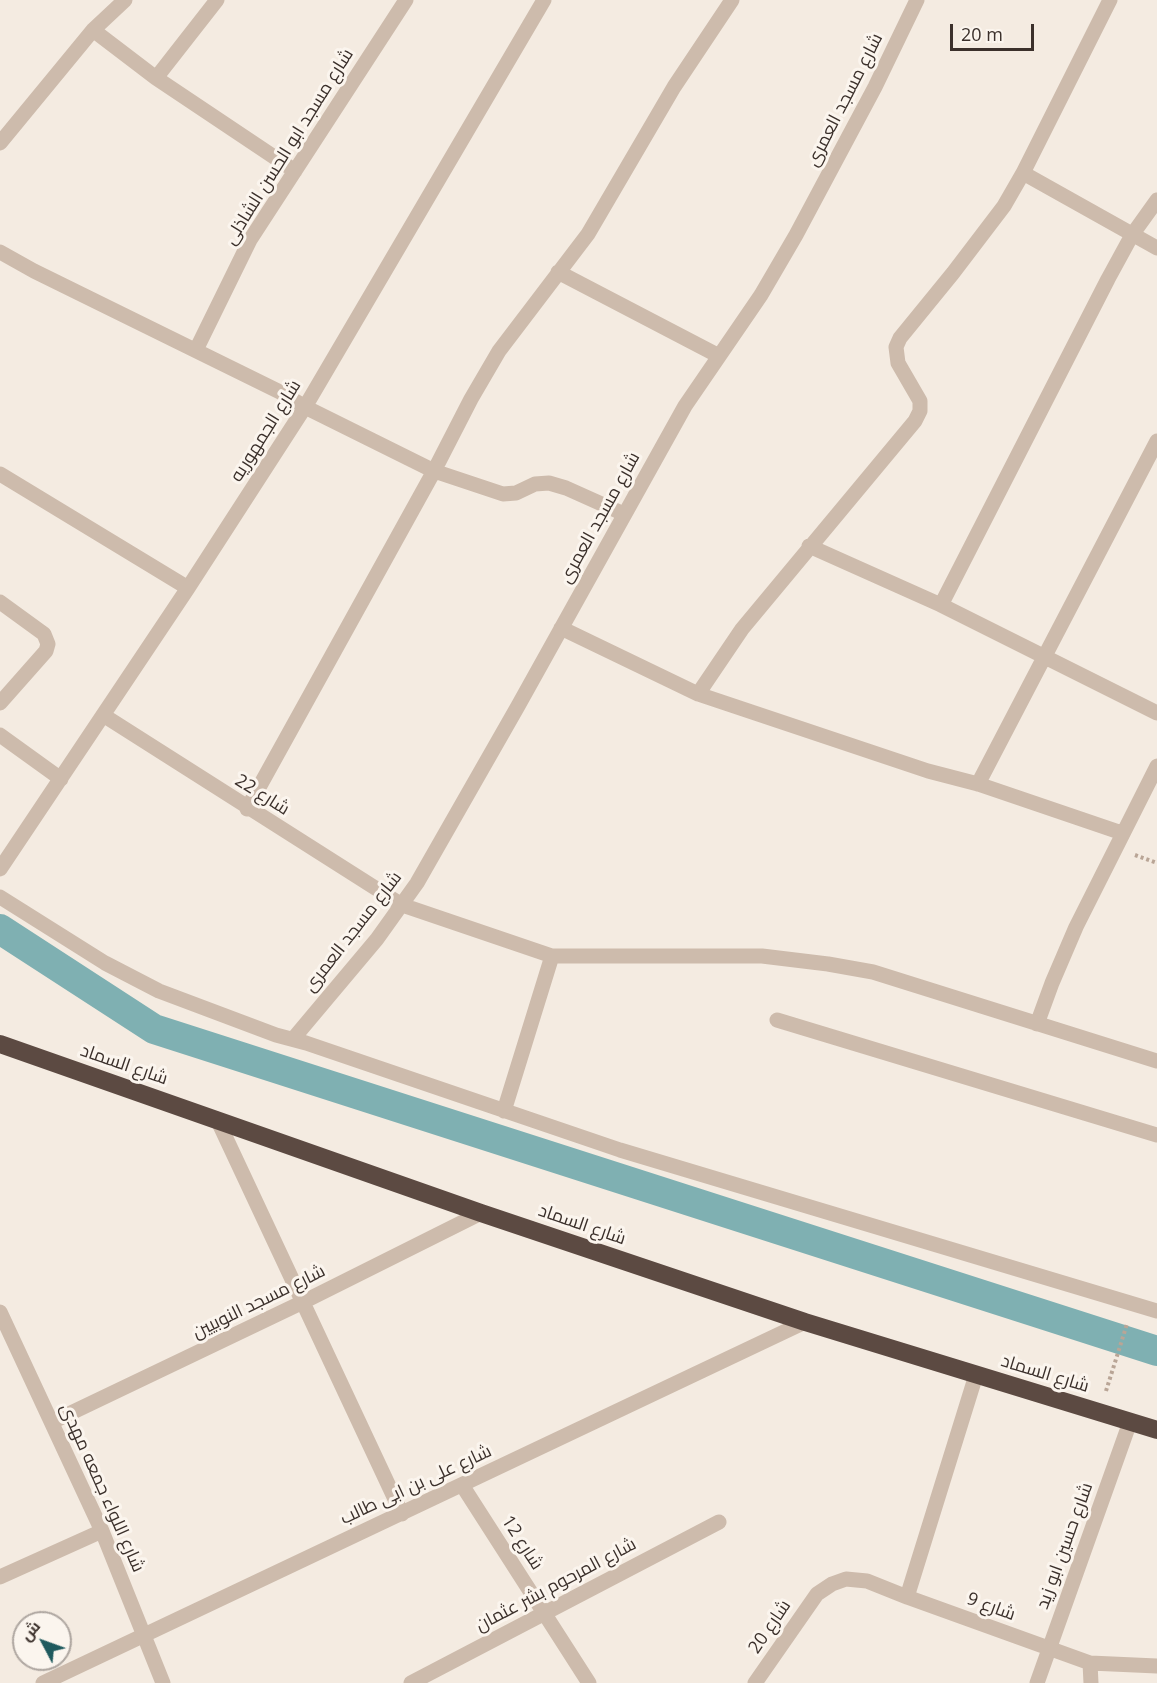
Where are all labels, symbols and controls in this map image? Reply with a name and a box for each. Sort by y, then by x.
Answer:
scale bar [953,12,1037,50]
text: 20 m [961,22,1003,46]
street label: شارع مسجد العمرى [802,30,888,170]
street label: شارع مسجد ابو الحسن الشاذلى [220,45,358,249]
street label: شارع الجمهوريه [226,376,306,486]
street label: شارع مسجد العمرى [555,449,645,587]
street label: شارع 22 [231,770,293,820]
street label: شارع مسجد العمرى [299,868,407,996]
street label: شارع السماد [77,1040,171,1090]
street label: شارع السماد [535,1200,629,1250]
street label: شارع مسجد النوبيين [189,1260,329,1344]
street label: شارع السماد [998,1350,1092,1398]
street label: شارع اللواء جمعه مهدى [55,1400,149,1576]
street label: شارع على بن ابى طالب [337,1440,495,1530]
street label: شارع حسين ابو زيد [1032,1480,1098,1612]
street label: شارع 12 [497,1512,547,1574]
street label: شارع المرحوم بشر عثمان [472,1534,640,1636]
street label: شارع 9 [964,1588,1018,1626]
street label: شارع 20 [744,1596,796,1658]
north arrow [12,1611,72,1671]
text: ش [15,1616,45,1645]

